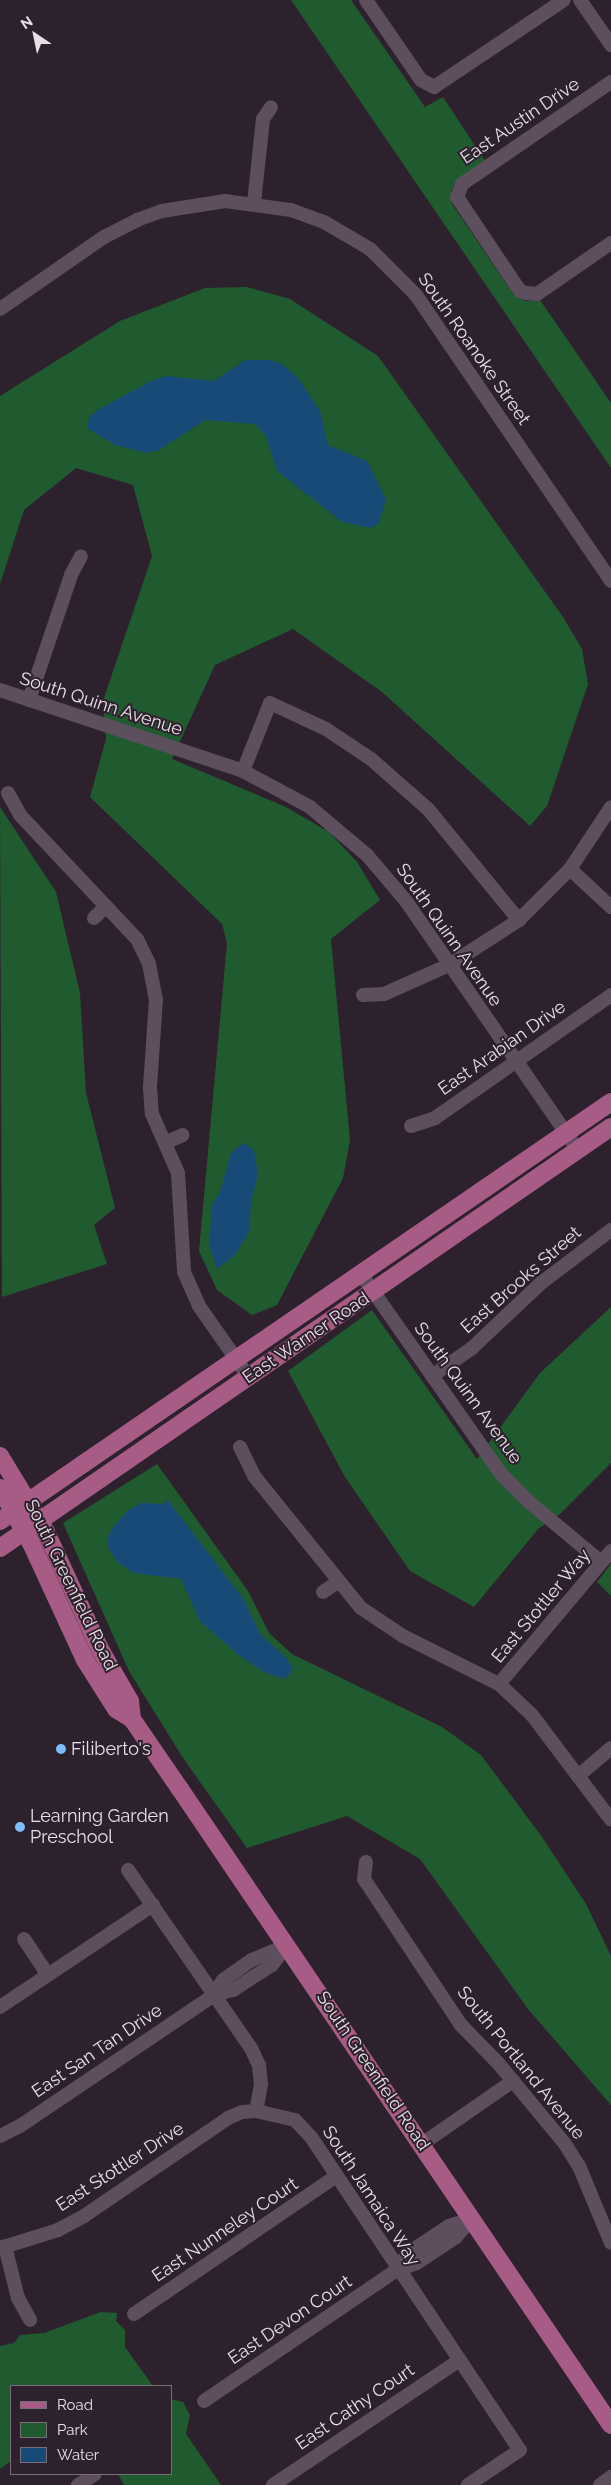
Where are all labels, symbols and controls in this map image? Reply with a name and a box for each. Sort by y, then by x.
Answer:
north arrow [10,10,60,60]
text: N [18,13,36,32]
street label: East Austin Drive [456,73,584,169]
street label: South Roanoke Street [413,269,535,429]
street label: South Quinn Avenue [17,667,185,741]
street label: South Quinn Avenue [391,859,507,1011]
street label: East Arabian Drive [434,996,570,1100]
street label: East Brooks Street [456,1222,586,1338]
street label: East Warner Road [238,1287,374,1389]
street label: South Quinn Avenue [409,1318,527,1468]
street label: South Greenfield Road [20,1496,122,1674]
street label: East Stottler Way [487,1544,595,1668]
place label: Filiberto's [71,1738,151,1760]
marker: Filiberto's [55,1743,67,1755]
place label: Learning Garden Preschool [30,1806,169,1848]
marker: Learning Garden Preschool [14,1821,26,1833]
street label: South Portland Avenue [452,1982,590,2144]
street label: South Greenfield Road [312,1987,434,2155]
street label: East San Tan Drive [28,1999,166,2103]
street label: East Stottler Drive [52,2117,188,2217]
street label: South Jamaica Way [317,2122,425,2270]
street label: East Nunneley Court [148,2173,302,2287]
street label: East Devon Court [224,2271,356,2369]
street label: East Cathy Court [291,2359,419,2455]
legend [10,2385,172,2475]
text: Road [57,2396,93,2414]
text: Park [57,2421,88,2439]
text: Water [57,2446,99,2464]

